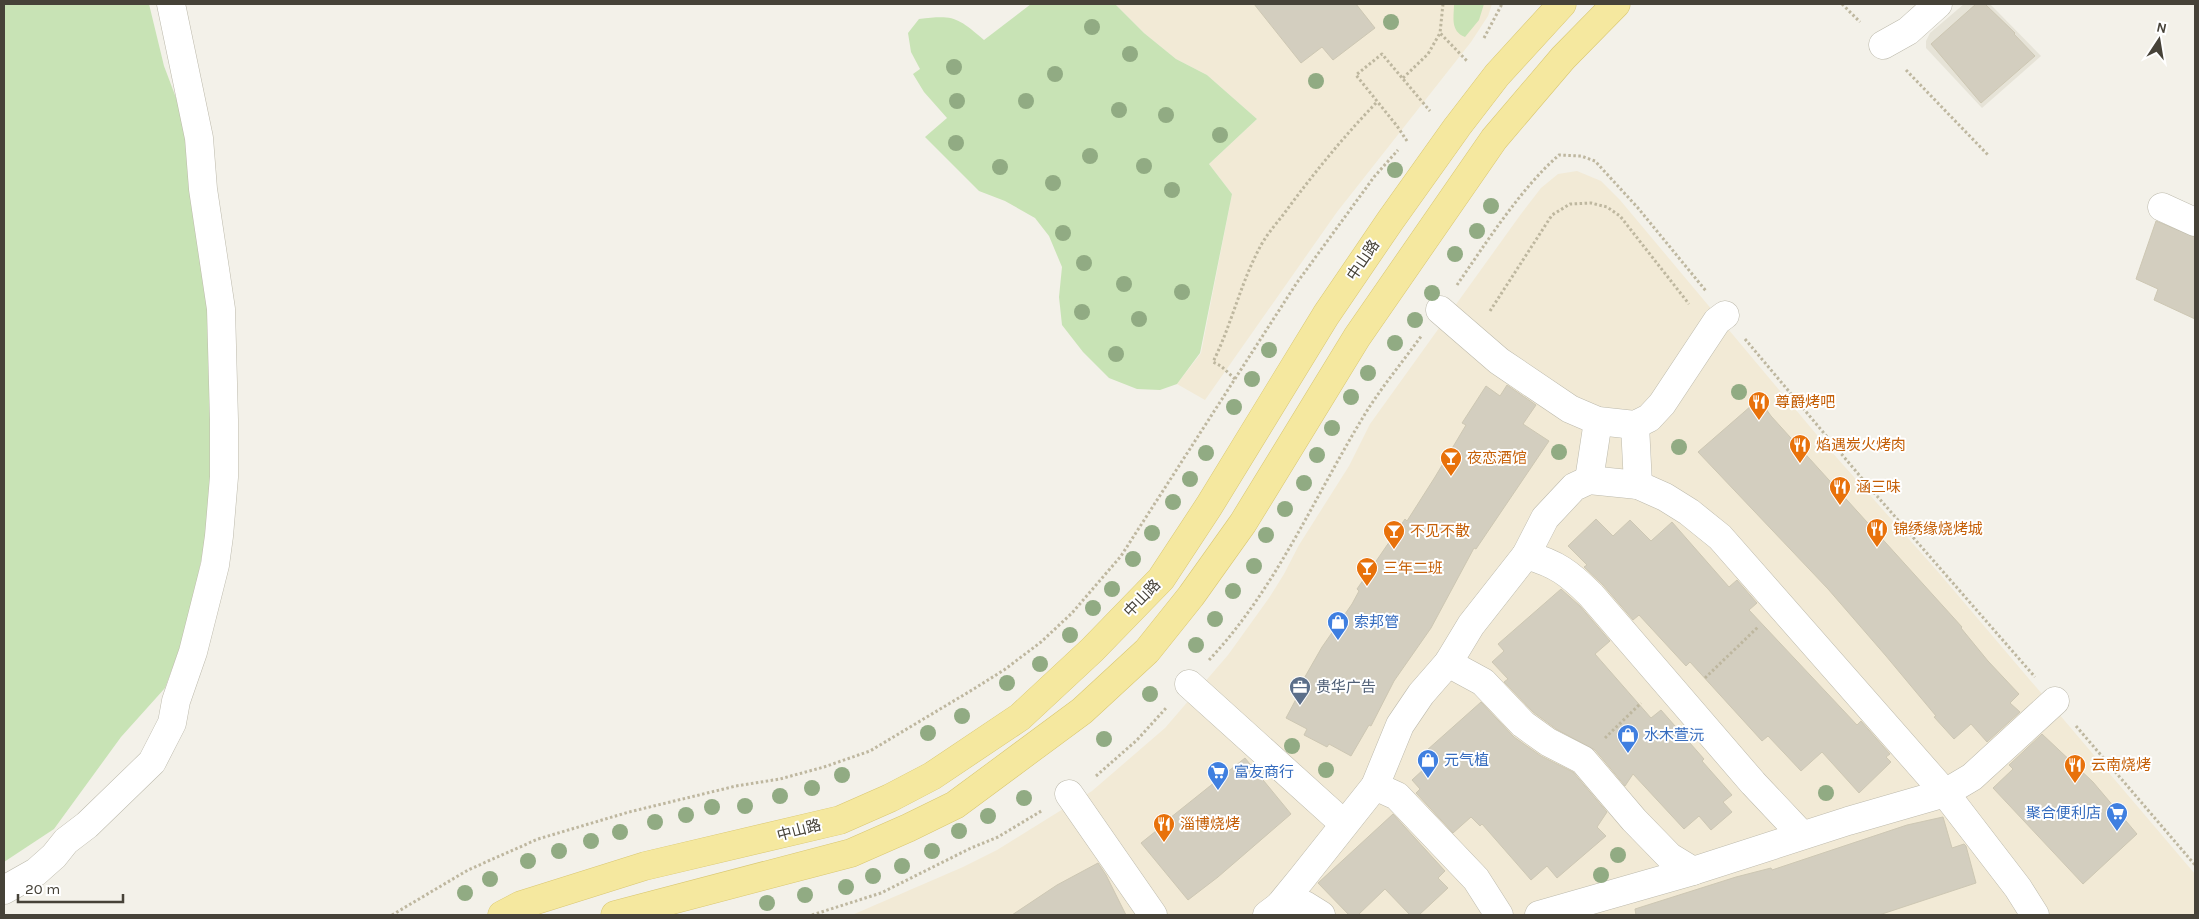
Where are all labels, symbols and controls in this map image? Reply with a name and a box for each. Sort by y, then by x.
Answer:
north arrow [2134,15,2184,65]
text: N [2155,18,2168,37]
street label: 中山路 [1343,236,1383,284]
restaurant icon: 尊爵烤吧 [1747,390,1771,421]
place label: 尊爵烤吧 [1775,393,1835,411]
restaurant icon: 焰遇炭火烤肉 [1788,433,1812,464]
place label: 焰遇炭火烤肉 [1816,436,1906,454]
bar icon: 夜恋酒馆 [1439,446,1463,477]
place label: 夜恋酒馆 [1467,449,1527,467]
restaurant icon: 涵三味 [1828,475,1852,506]
place label: 涵三味 [1856,478,1901,496]
restaurant icon: 锦绣缘烧烤城 [1865,517,1889,548]
bar icon: 不见不散 [1382,519,1406,550]
place label: 锦绣缘烧烤城 [1893,520,1983,538]
place label: 不见不散 [1410,522,1470,540]
bar icon: 三年二班 [1355,556,1379,587]
place label: 三年二班 [1383,559,1443,577]
street label: 中山路 [1120,576,1164,620]
shop icon: 索邦管 [1326,610,1350,641]
place label: 索邦管 [1354,613,1399,631]
office icon: 贵华广告 [1288,675,1312,706]
place label: 贵华广告 [1316,678,1376,696]
shop icon: 水木萱沅 [1616,723,1640,754]
place label: 水木萱沅 [1644,726,1704,744]
shop icon: 元气植 [1416,748,1440,779]
place label: 元气植 [1444,751,1489,769]
restaurant icon: 云南烧烤 [2063,753,2087,784]
place label: 云南烧烤 [2091,756,2151,774]
supermarket icon: 富友商行 [1206,760,1230,791]
place label: 富友商行 [1234,763,1294,781]
supermarket icon: 聚合便利店 [2105,801,2129,832]
place label: 聚合便利店 [2026,804,2101,822]
restaurant icon: 淄博烧烤 [1152,812,1176,843]
street label: 中山路 [775,815,823,845]
place label: 淄博烧烤 [1180,815,1240,833]
scale bar [18,872,122,904]
text: 20 m [25,880,60,898]

